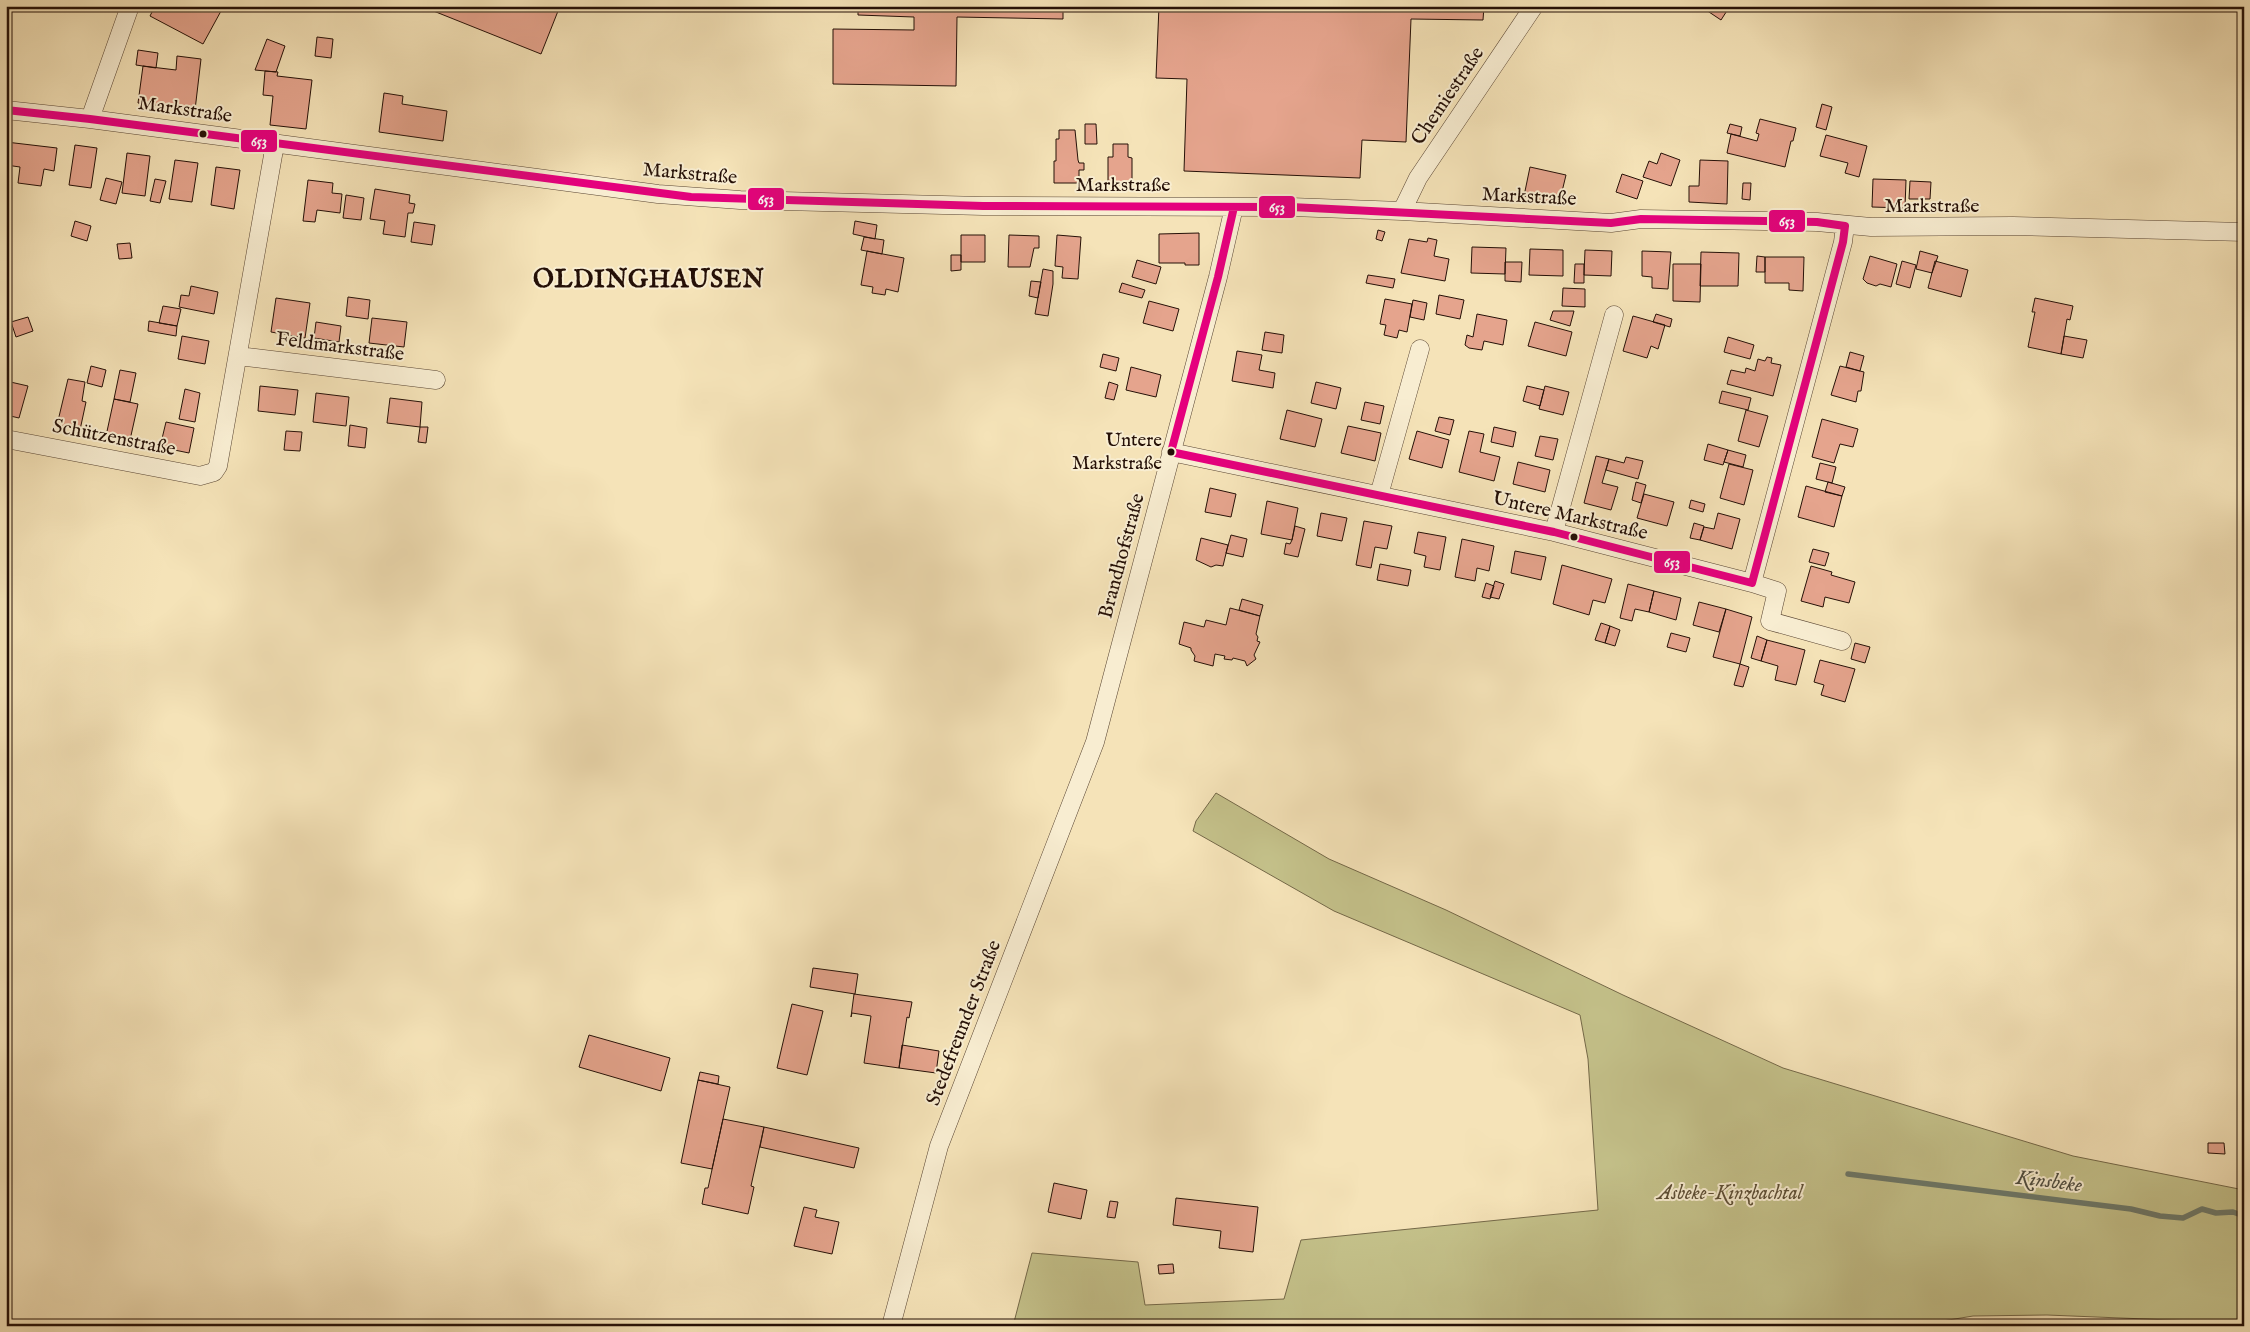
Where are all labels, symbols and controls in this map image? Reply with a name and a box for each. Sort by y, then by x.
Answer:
street label: Chemiestraße [1406,42,1490,150]
street label: Markstraße [136,91,234,129]
unlabelled marker [198,129,208,139]
line badge: 653 [240,129,278,153]
text: 653 [251,133,267,151]
street label: Markstraße [642,157,738,191]
street label: Markstraße [1076,173,1170,198]
street label: Markstraße [1481,182,1577,212]
line badge: 653 [747,187,785,211]
text: 653 [758,191,774,209]
street label: Markstraße [1885,194,1979,219]
line badge: 653 [1258,195,1296,219]
text: 653 [1269,199,1285,217]
line badge: 653 [1768,209,1806,233]
text: 653 [1779,213,1795,231]
district label: OLDINGHAUSEN [533,264,765,296]
street label: Feldmarkstraße [274,327,406,367]
street label: Schützenstraße [50,414,178,462]
place label: Untere Markstraße [1072,429,1162,476]
marker: Untere Markstraße [1166,447,1176,457]
street label: Untere Markstraße [1490,486,1650,546]
street label: Brandhofstraße [1093,491,1151,621]
unlabelled marker [1569,532,1579,542]
line badge: 653 [1653,550,1691,574]
text: 653 [1664,554,1680,572]
street label: Stedefreunder Straße [921,937,1007,1109]
water label: Kinsbeke [2013,1164,2084,1199]
park label: Asbeke-Kinzbachtal [1656,1181,1805,1206]

